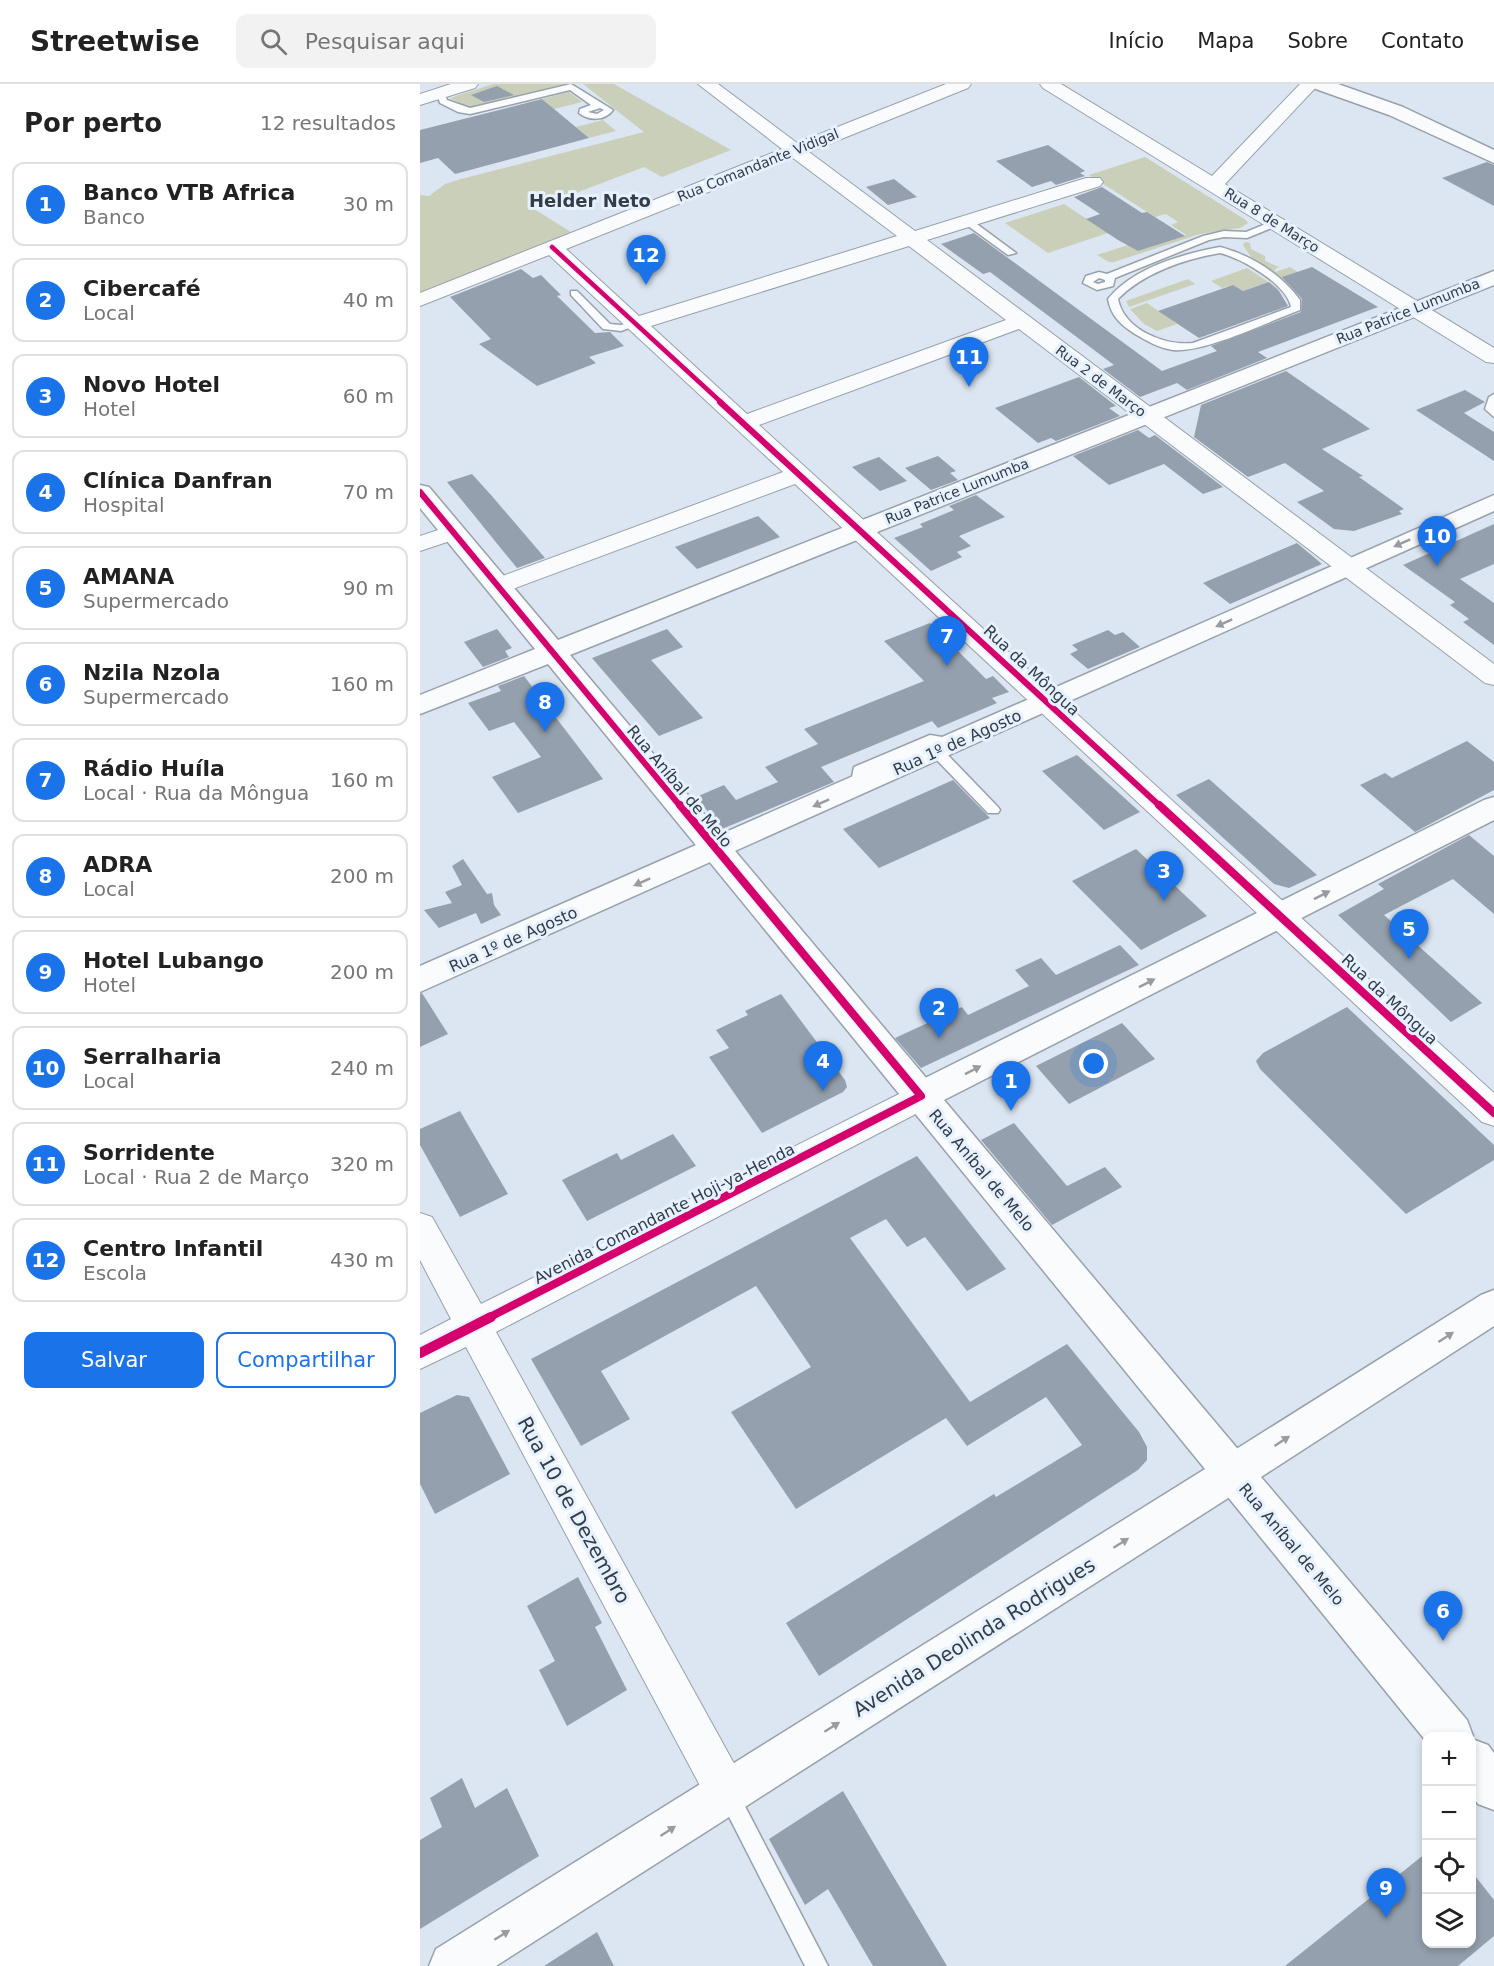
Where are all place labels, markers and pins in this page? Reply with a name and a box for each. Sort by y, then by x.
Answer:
pin: 12 [626,236,666,285]
pin: 11 [950,338,988,387]
pin: 10 [1418,516,1456,566]
pin: 7 [928,616,966,666]
pin: 8 [526,682,564,732]
pin: 3 [1144,852,1184,901]
pin: 5 [1390,910,1428,959]
pin: 2 [920,988,958,1038]
pin: 4 [804,1042,842,1091]
pin: 1 [992,1062,1030,1111]
pin: 6 [1424,1592,1462,1641]
pin: 9 [1366,1868,1406,1918]

